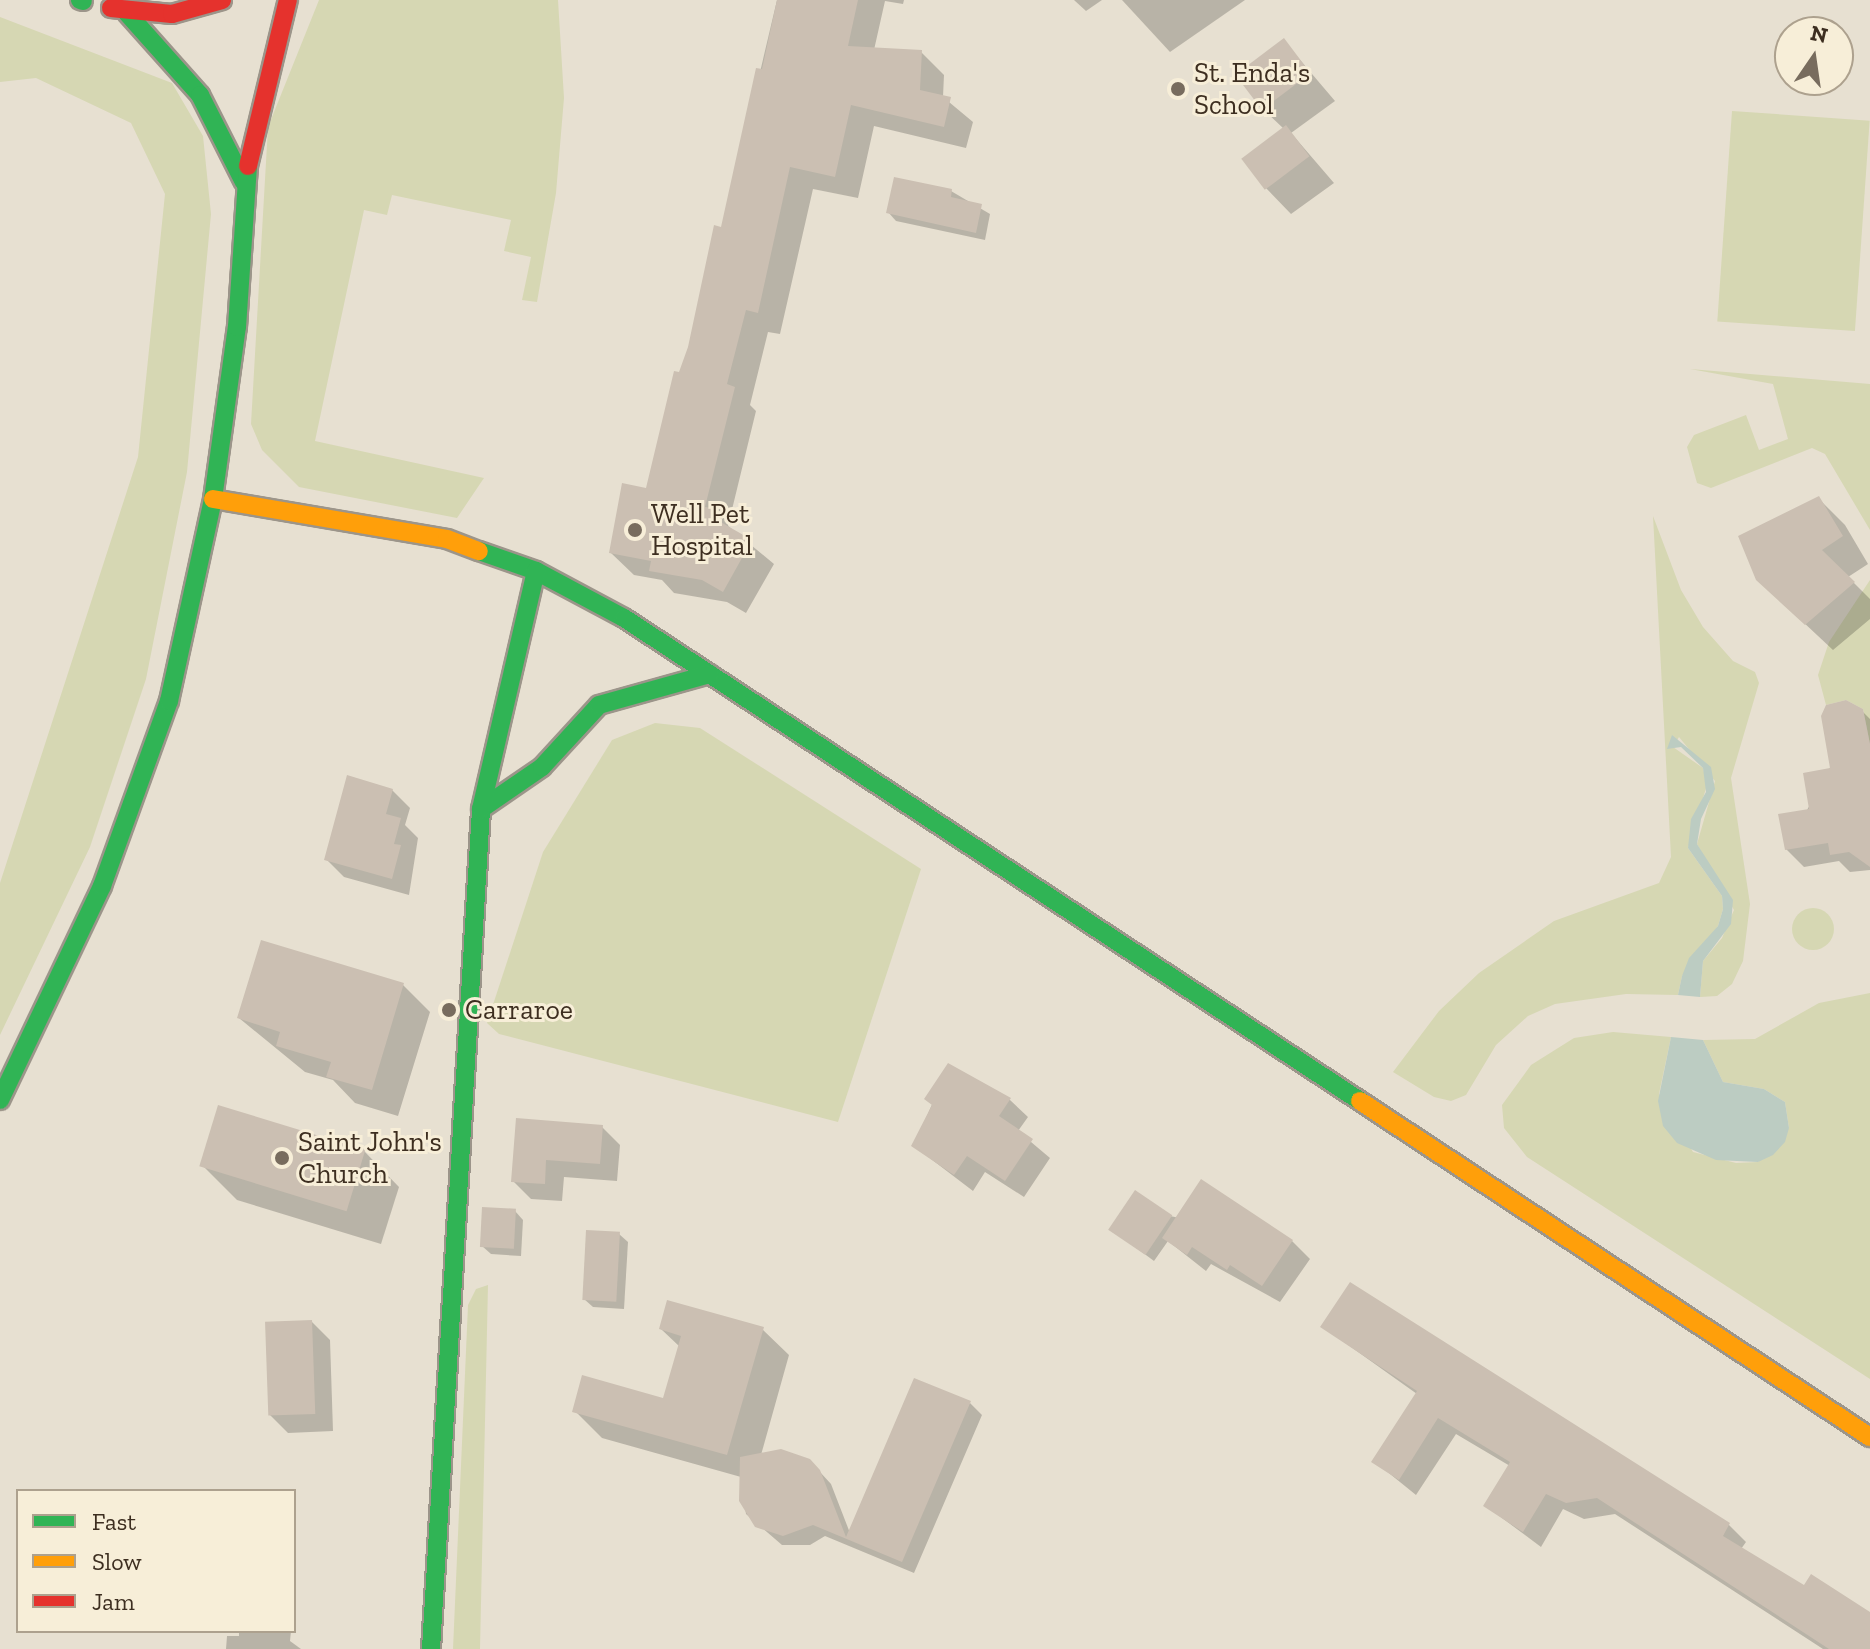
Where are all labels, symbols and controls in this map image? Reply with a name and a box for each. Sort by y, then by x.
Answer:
north arrow [1774,16,1854,96]
text: N [1808,19,1830,49]
place label: St. Enda's School [1194,56,1310,122]
marker: St. Enda's School [1169,80,1187,98]
place label: Well Pet Hospital [651,497,753,563]
marker: Well Pet Hospital [626,521,644,539]
place label: Carraroe [465,993,573,1027]
marker: Carraroe [440,1001,458,1019]
place label: Saint John's Church [298,1125,442,1191]
marker: Saint John's Church [273,1149,291,1167]
legend [16,1489,296,1633]
text: Fast [92,1507,136,1536]
text: Slow [92,1547,142,1576]
text: Jam [92,1587,135,1616]

